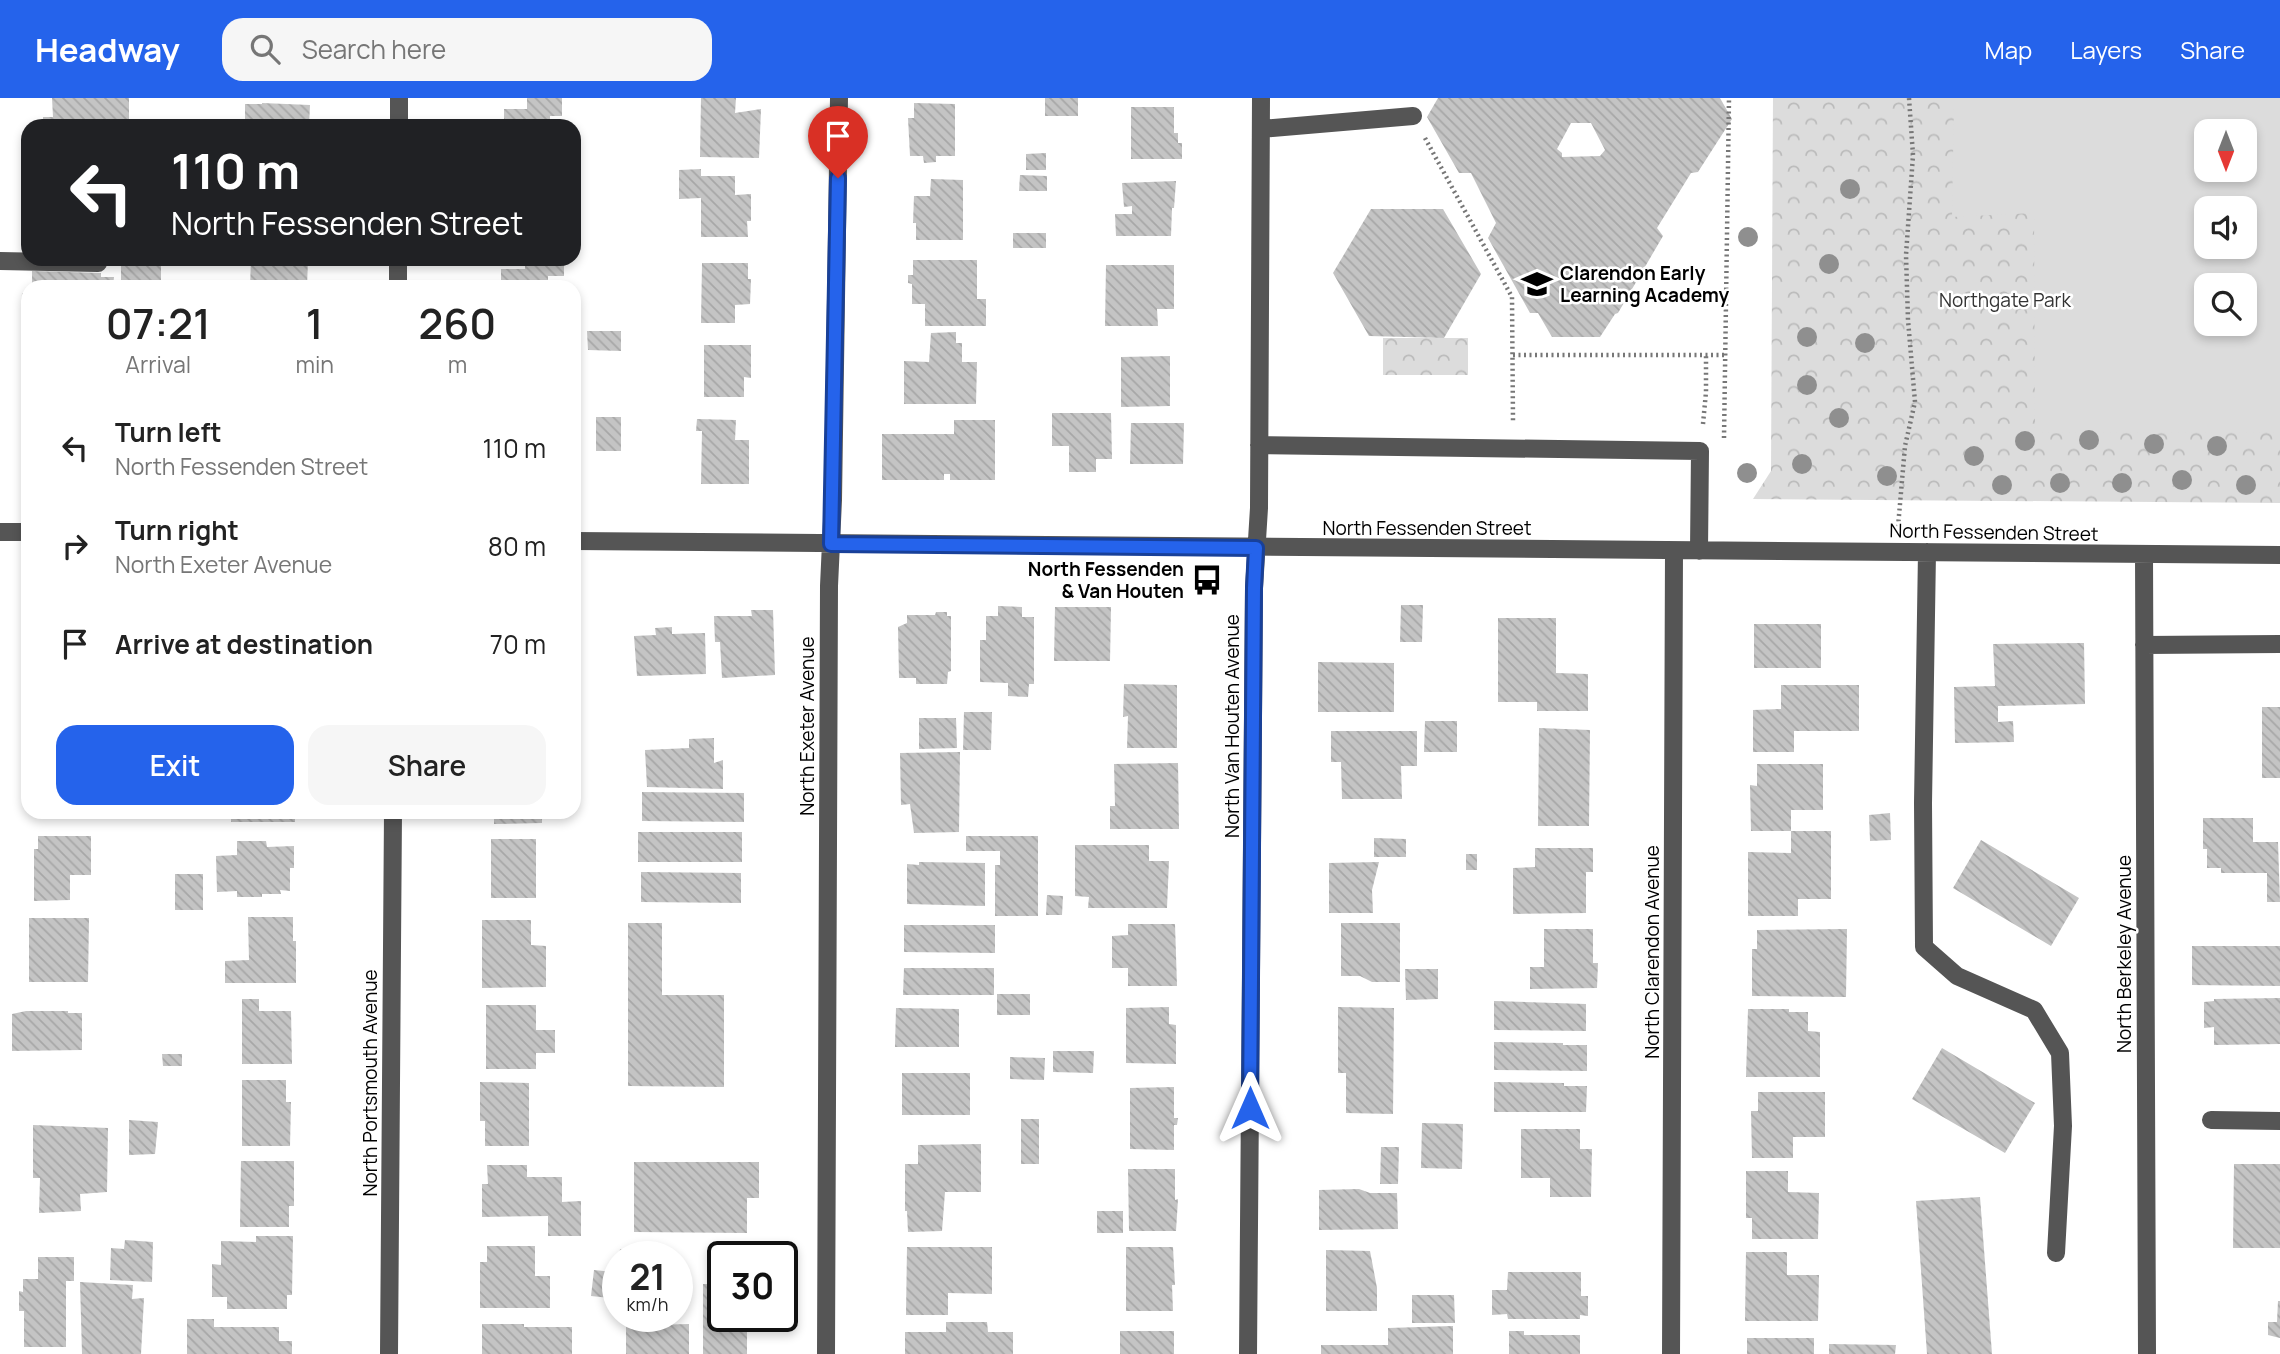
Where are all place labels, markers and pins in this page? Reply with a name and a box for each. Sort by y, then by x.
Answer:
pin [808,106,868,178]
place label: Clarendon Early Learning Academy [1560,260,1730,308]
school or university icon: Clarendon Early Learning Academy [1520,267,1554,301]
place label: North Fessenden & Van Houten [1028,556,1184,604]
bus stop icon: North Fessenden & Van Houten [1190,563,1224,597]

